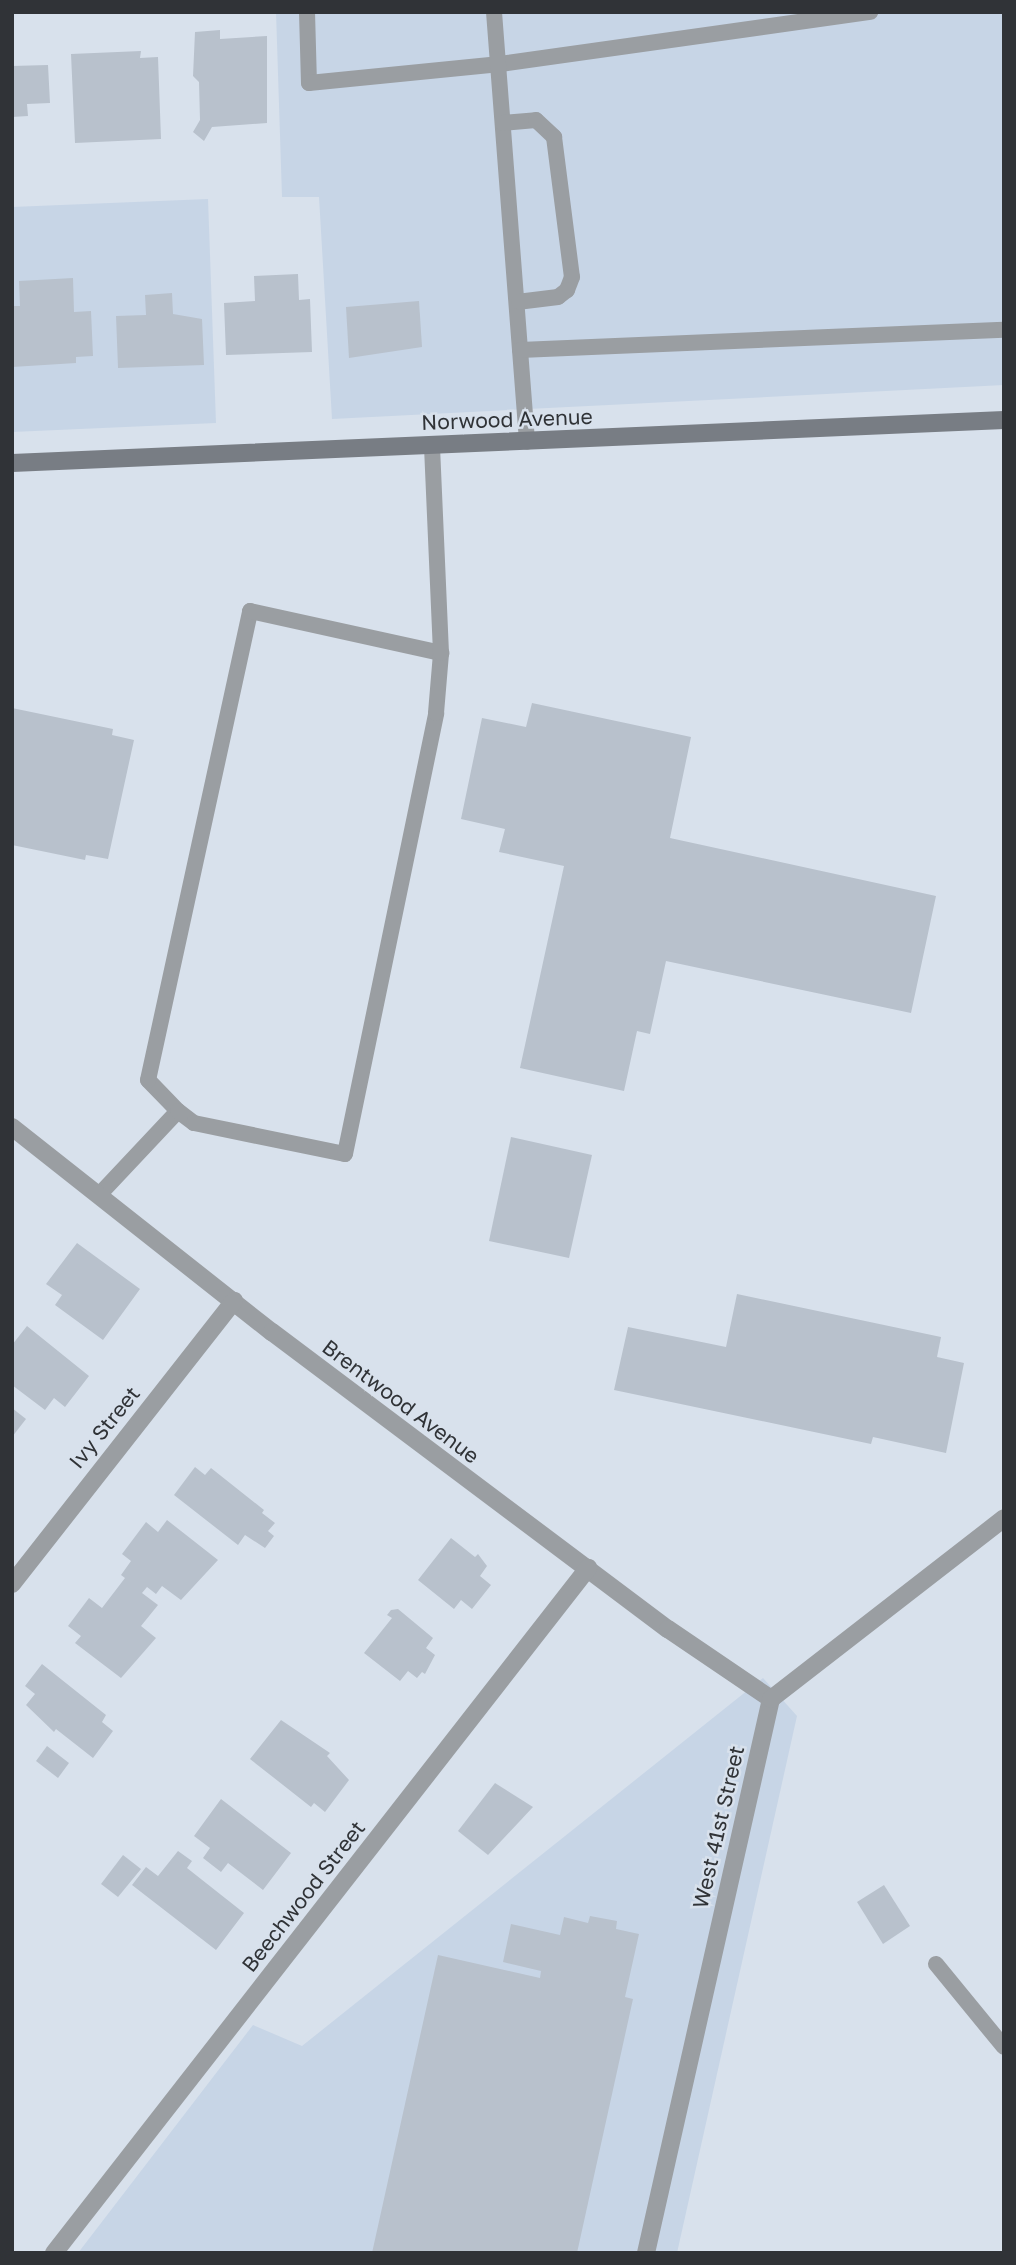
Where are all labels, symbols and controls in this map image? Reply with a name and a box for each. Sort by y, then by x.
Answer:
street label: Norwood Avenue [421,403,593,435]
street label: Brentwood Avenue [318,1334,484,1468]
street label: Ivy Street [63,1381,145,1473]
street label: West 41st Street [687,1743,749,1911]
street label: Beechwood Street [236,1815,370,1977]

